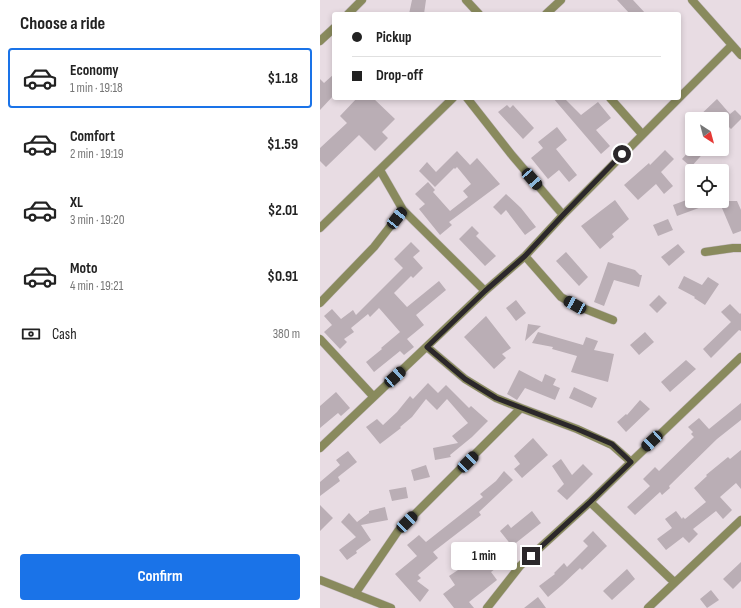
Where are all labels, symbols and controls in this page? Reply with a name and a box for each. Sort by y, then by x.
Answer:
text: Choose a ride [20,13,105,34]
text: Pickup [376,28,412,47]
icon: car [22,60,58,96]
text: Economy [70,61,119,80]
text: Drop-off [376,66,423,85]
text: $1.18 [268,69,298,88]
text: 1 min · 19:18 [70,80,123,96]
north arrow [685,112,729,156]
map controls [685,112,729,208]
icon: car [22,126,58,162]
text: Comfort [70,127,115,146]
text: $1.59 [267,135,298,154]
route start [613,145,631,163]
text: 2 min · 19:19 [70,146,124,162]
button: locate [685,164,729,208]
car [520,166,544,192]
icon: car [22,192,58,228]
text: XL [70,193,83,212]
text: $2.01 [268,201,298,220]
car [385,205,409,231]
text: 3 min · 19:20 [70,212,124,228]
icon: car [22,258,58,294]
text: Moto [70,259,97,278]
text: $0.91 [267,267,298,286]
text: 4 min · 19:21 [70,278,123,294]
car [562,294,588,316]
icon: cash [20,323,42,345]
text: Cash [52,325,77,344]
text: 380 m [273,326,300,342]
car [382,365,408,389]
car [639,428,665,454]
car [455,449,481,475]
car [394,509,420,535]
callout: 1 min [451,542,517,570]
route end [522,547,540,565]
text: 1 min [472,548,496,564]
button: Confirm [20,554,300,600]

